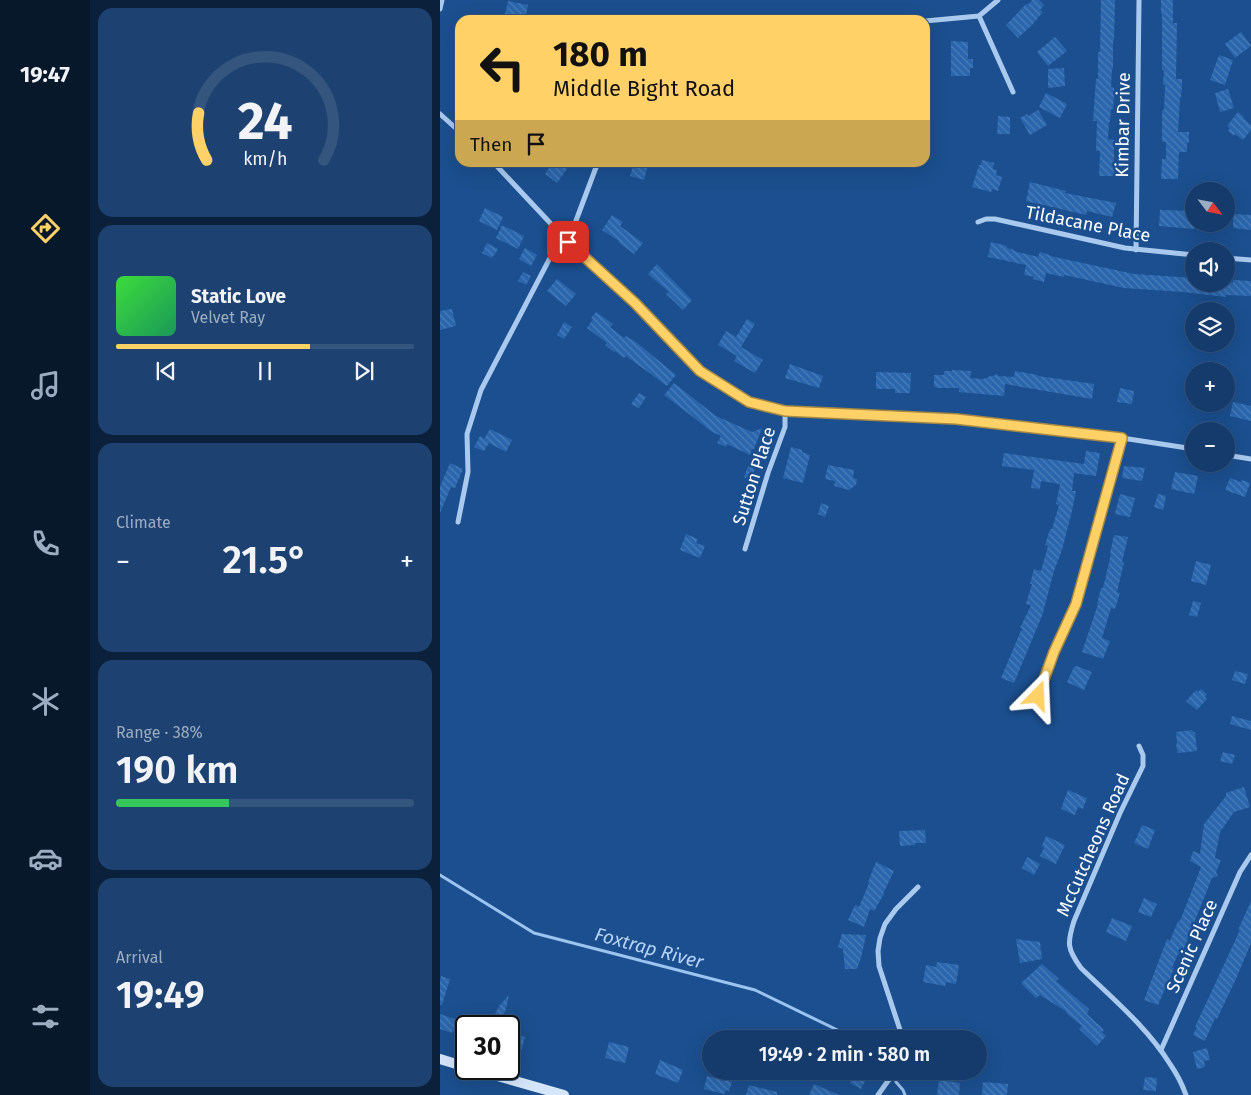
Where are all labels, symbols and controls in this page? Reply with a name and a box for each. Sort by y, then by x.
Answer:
text: 180 m [553,33,648,75]
icon: left [470,35,535,100]
text: 19:47 [20,61,70,88]
street label: Kimbar Drive [1111,72,1135,178]
text: Middle Bight Road [553,75,735,102]
text: 24 [238,90,292,153]
icon: arrive [522,130,550,158]
text: Then [470,133,512,156]
text: km/h [243,148,287,170]
north arrow [1185,182,1235,232]
map controls [1185,182,1235,472]
street label: Tildacane Place [1024,201,1152,247]
icon: directions [28,211,63,246]
pin [547,221,589,263]
icon: arrive [554,228,582,256]
button: sound [1185,242,1235,292]
text: Static Love [191,285,286,308]
button: layers [1185,302,1235,352]
text: Velvet Ray [191,308,265,327]
icon: previous [152,357,180,385]
icon: pause [251,357,279,385]
icon: next [350,357,378,385]
button: + [1185,362,1235,412]
icon: music [28,368,63,403]
button: − [1185,422,1235,472]
street label: Sutton Place [728,424,780,528]
text: Climate [116,513,171,532]
icon: phone [28,526,63,561]
text: 21.5° [223,537,307,583]
text: − [116,545,130,578]
text: + [400,545,414,578]
position arrow [1011,669,1063,721]
icon: climate [28,684,63,719]
text: Range · 38% [116,723,203,742]
text: 190 km [116,747,238,793]
street label: McCutcheons Road [1052,770,1134,920]
icon: car [28,841,63,876]
street label: Scenic Place [1162,896,1222,996]
water label: Foxtrap River [592,922,707,974]
text: Arrival [116,948,163,967]
text: 19:49 [116,972,205,1018]
icon: filters [28,999,63,1034]
speed limit sign: 30 [455,1015,520,1080]
text: 19:49 · 2 min · 580 m [759,1043,930,1066]

